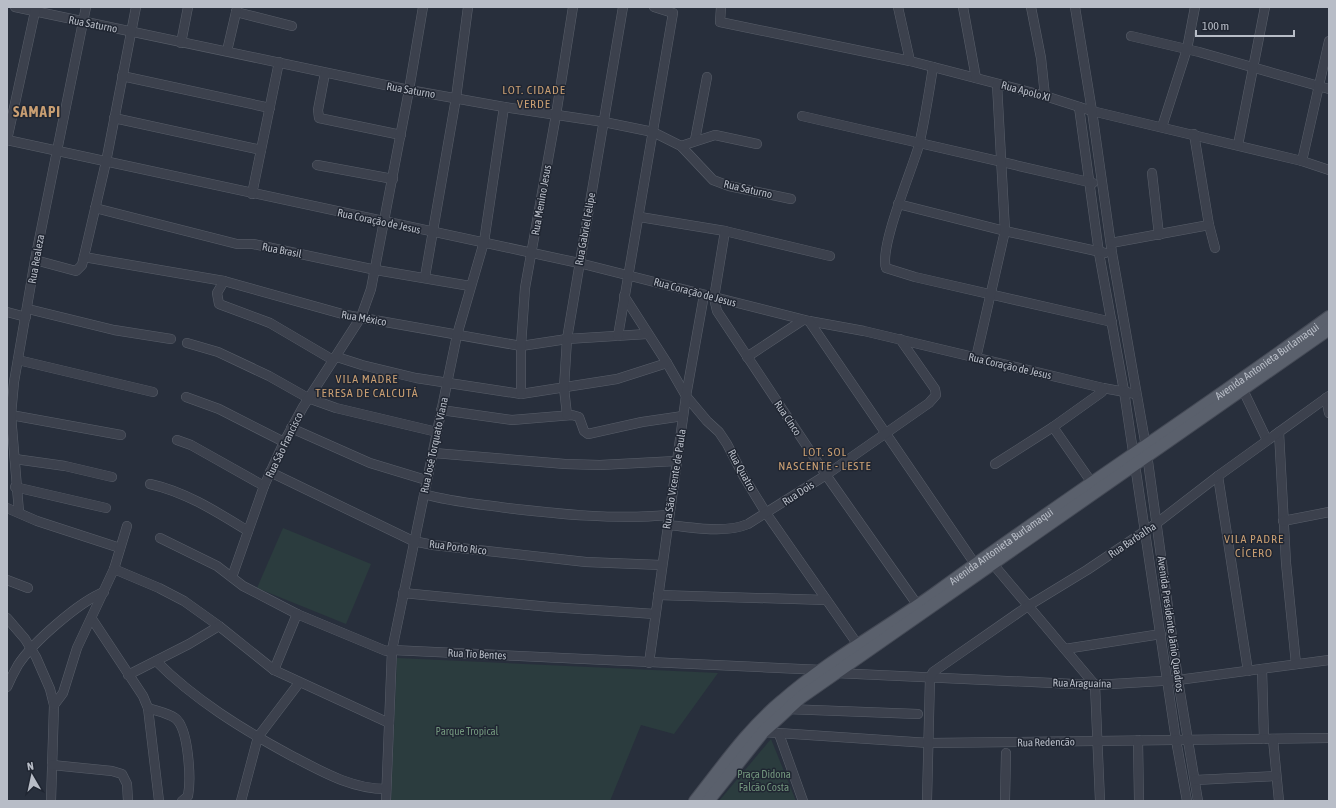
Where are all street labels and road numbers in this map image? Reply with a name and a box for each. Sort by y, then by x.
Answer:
street label: Rua Saturno [68,13,118,35]
street label: Rua Apolo XI [1000,79,1052,103]
street label: Rua Saturno [386,80,436,100]
street label: Rua Menino Jesus [529,164,553,236]
street label: Rua Saturno [723,178,773,200]
street label: Rua Gabriel Felipe [573,192,597,266]
street label: Rua Coração de Jesus [336,206,422,236]
street label: Rua Realeza [26,233,46,285]
street label: Rua Brasil [261,240,303,260]
street label: Rua Coração de Jesus [652,275,738,309]
street label: Rua México [340,308,388,328]
street label: Avenida Antonieta Burlamaqui [1213,320,1321,402]
street label: Rua Coração de Jesus [967,351,1053,381]
street label: Rua José Torquato Viana [418,396,450,494]
street label: Rua Cinco [772,398,804,438]
street label: Rua São Francisco [263,410,305,480]
street label: Rua São Vicente de Paula [660,428,688,530]
street label: Rua Quatro [726,447,758,493]
street label: Rua Dois [780,478,816,508]
street label: Avenida Antonieta Burlamaqui [947,506,1055,587]
street label: Rua Barbalha [1106,520,1158,560]
street label: Rua Porto Rico [428,538,488,556]
street label: Avenida Presidente Jânio Quadros [1156,555,1187,693]
street label: Rua Tio Bentes [447,646,507,662]
street label: Rua Araguaína [1052,676,1112,690]
street label: Rua Redencão [1017,735,1075,749]

